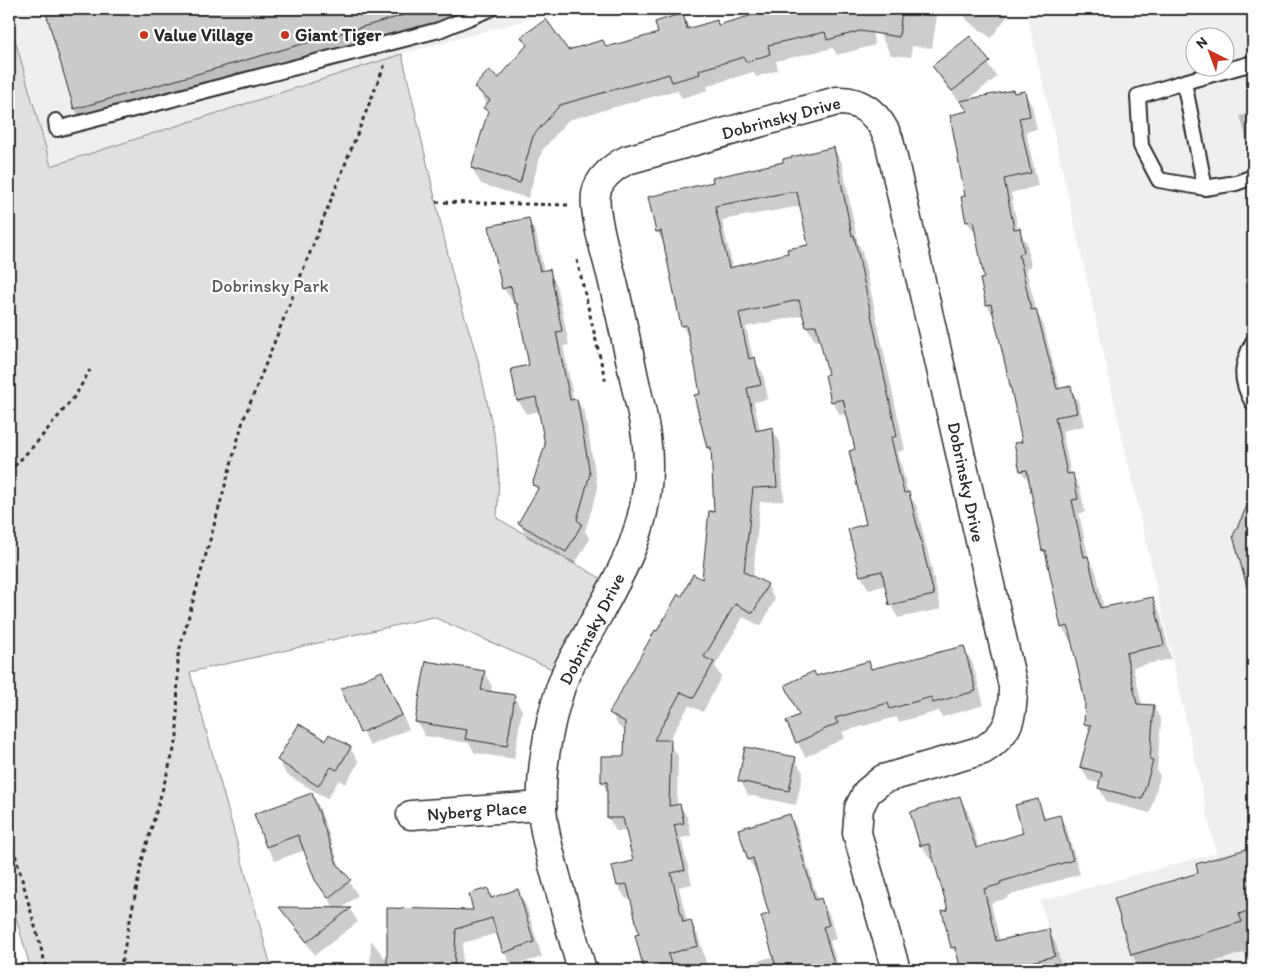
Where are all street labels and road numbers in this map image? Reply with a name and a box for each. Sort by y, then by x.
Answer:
street label: Dobrinsky Drive [719,92,843,144]
street label: Dobrinsky Drive [943,420,989,544]
street label: Dobrinsky Drive [554,569,630,689]
street label: Nyberg Place [426,797,528,825]

